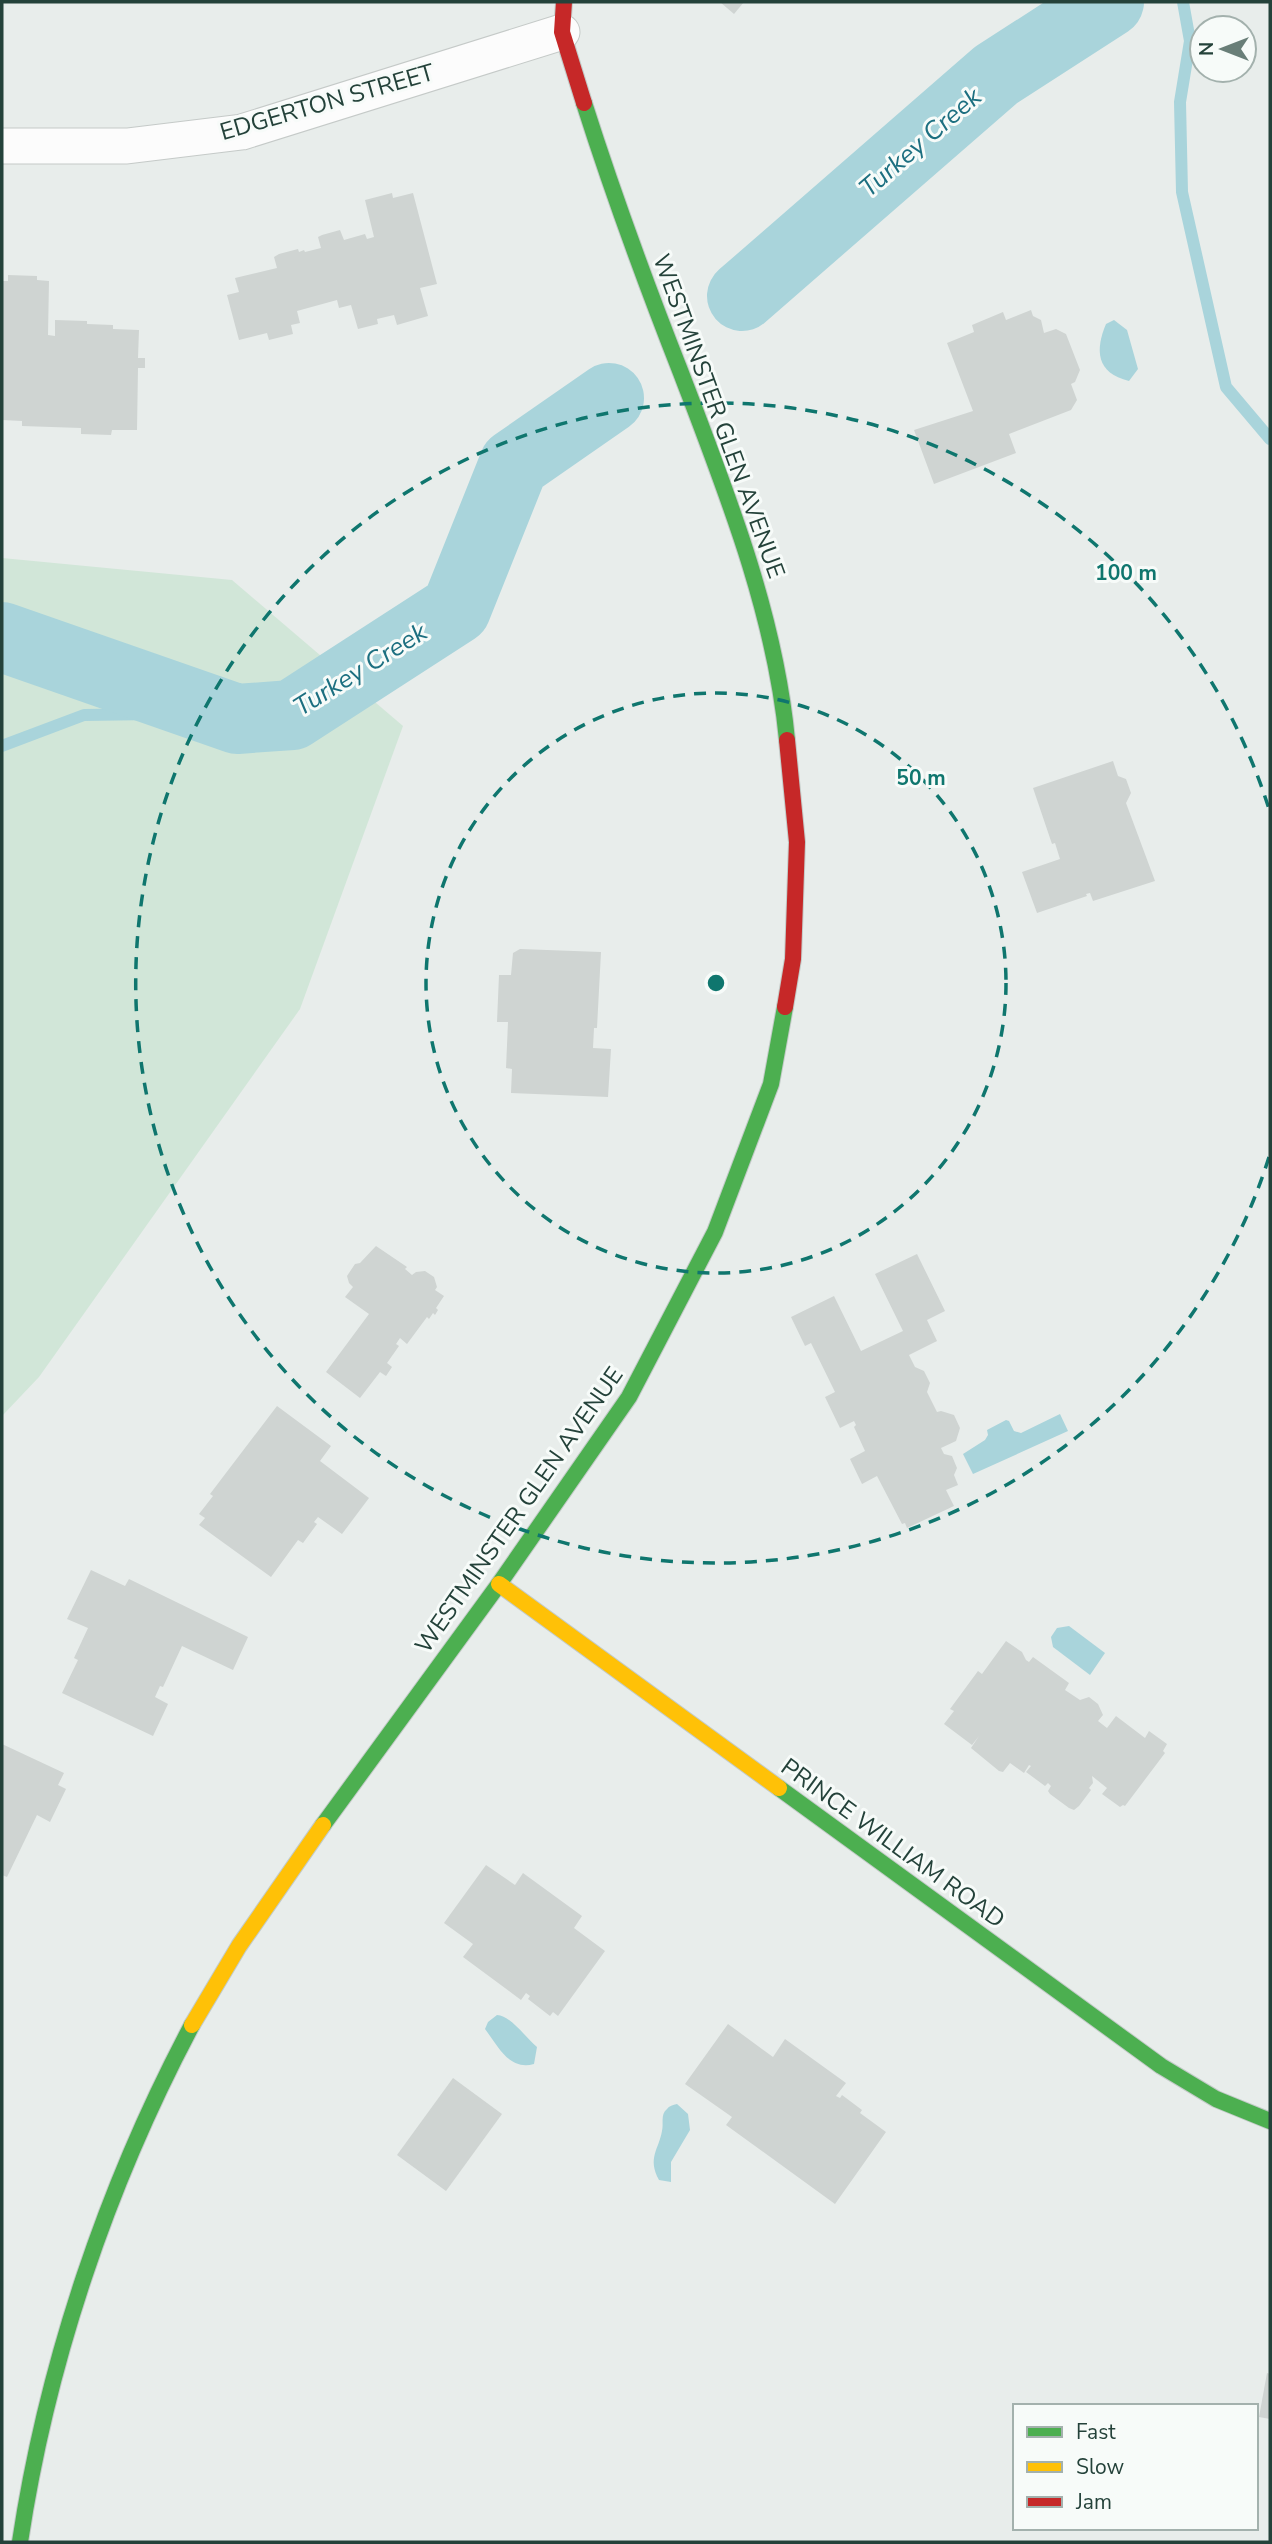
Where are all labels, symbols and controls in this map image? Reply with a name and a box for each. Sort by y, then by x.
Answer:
north arrow [1188,14,1258,84]
text: N [1194,42,1220,56]
street label: EDGERTON STREET [216,56,438,148]
water label: Turkey Creek [852,79,990,205]
street label: WESTMINSTER GLEN AVENUE [645,249,793,583]
text: 100 m [1095,559,1157,587]
water label: Turkey Creek [287,614,435,724]
text: 50 m [896,764,946,792]
centre of rings [704,971,728,995]
street label: WESTMINSTER GLEN AVENUE [408,1360,630,1660]
street label: PRINCE WILLIAM ROAD [774,1751,1012,1935]
legend [1013,2404,1258,2530]
text: Fast [1076,2418,1116,2446]
text: Slow [1076,2453,1125,2481]
text: Jam [1075,2488,1112,2516]

